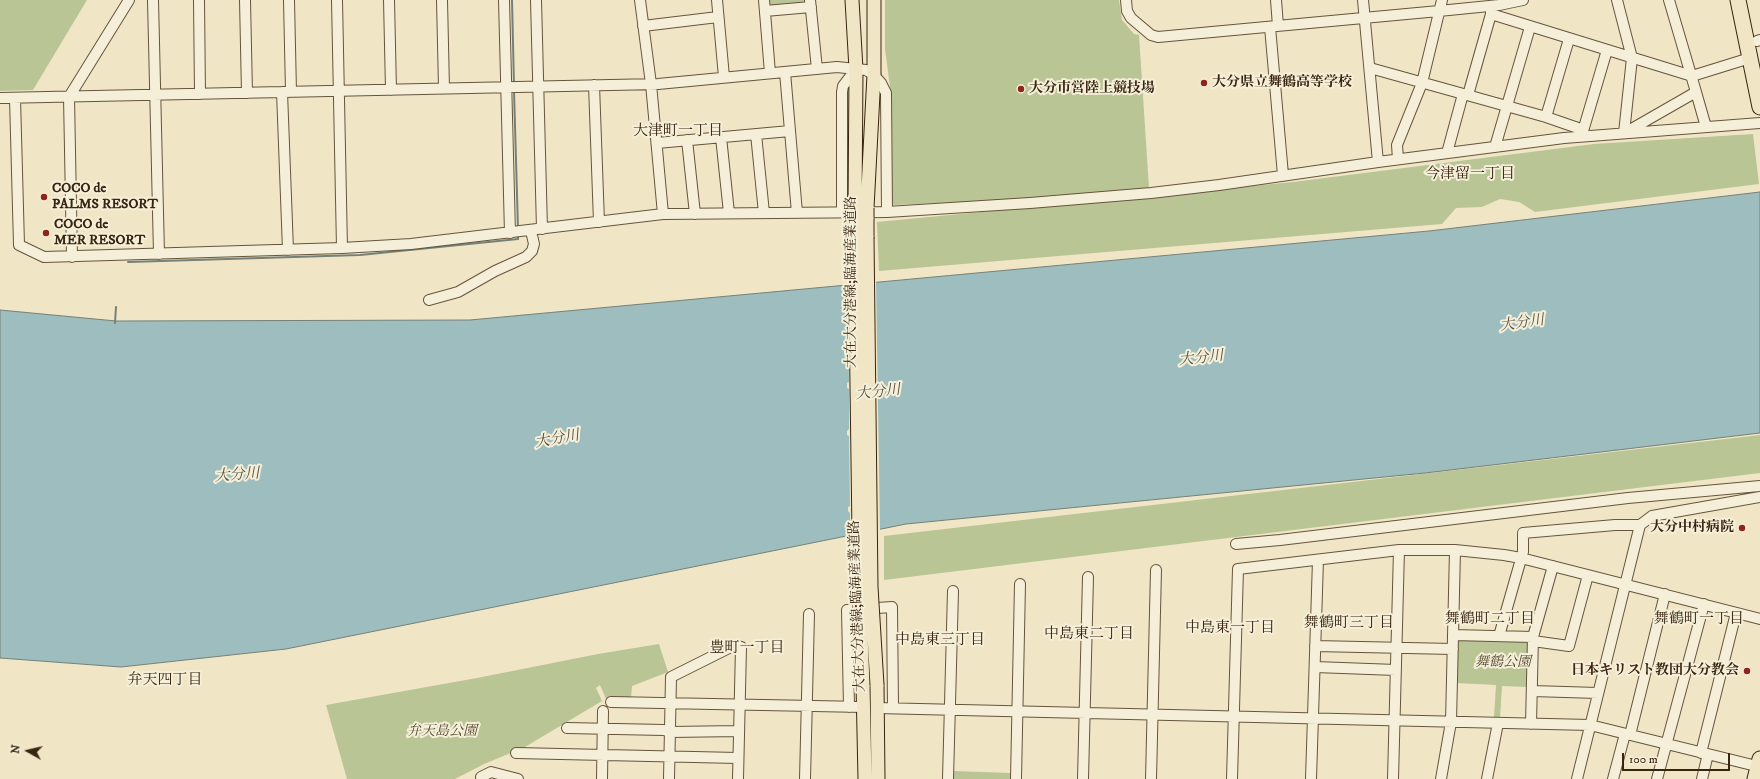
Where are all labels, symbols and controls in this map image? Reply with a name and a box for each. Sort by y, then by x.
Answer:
place label: 大分県立舞鶴高等学校 [1212,75,1352,91]
marker: 大分県立舞鶴高等学校 [1199,78,1209,88]
place label: 大分市営陸上競技場 [1029,81,1155,97]
marker: 大分市営陸上競技場 [1016,84,1026,94]
district label: 大津町一丁目 [633,123,723,141]
district label: 今津留一丁目 [1425,166,1515,184]
place label: COCO de PALMS RESORT [52,181,158,214]
marker: COCO de PALMS RESORT [39,192,49,202]
street label: 大在大分港線;臨海産業道路 [844,196,860,368]
place label: COCO de MER RESORT [54,217,145,250]
marker: COCO de MER RESORT [41,228,51,238]
water label: 大分川 [1498,312,1546,336]
water label: 大分川 [1178,348,1224,370]
water label: 大分川 [855,382,901,404]
water label: 大分川 [533,427,581,453]
water label: 大分川 [214,465,260,487]
street label: 大在大分港線;臨海産業道路 [847,520,869,692]
place label: 大分中村病院 [1650,520,1734,536]
marker: 大分中村病院 [1737,523,1747,533]
district label: 舞鶴町二丁目 [1445,611,1535,629]
district label: 舞鶴町一丁目 [1654,611,1744,629]
district label: 舞鶴町三丁目 [1304,615,1394,633]
district label: 中島東一丁目 [1185,620,1275,638]
district label: 中島東二丁目 [1044,626,1134,644]
district label: 中島東三丁目 [895,632,985,650]
district label: 豊町一丁目 [710,640,784,658]
park label: 舞鶴公園 [1475,655,1531,671]
place label: 日本キリスト教団大分教会 [1571,663,1739,679]
marker: 日本キリスト教団大分教会 [1742,666,1752,676]
district label: 弁天四丁目 [128,672,202,690]
park label: 弁天島公園 [407,724,477,740]
north arrow [8,731,48,771]
text: N [9,744,24,755]
scale bar [1624,745,1732,771]
text: 100 m [1629,752,1658,767]

